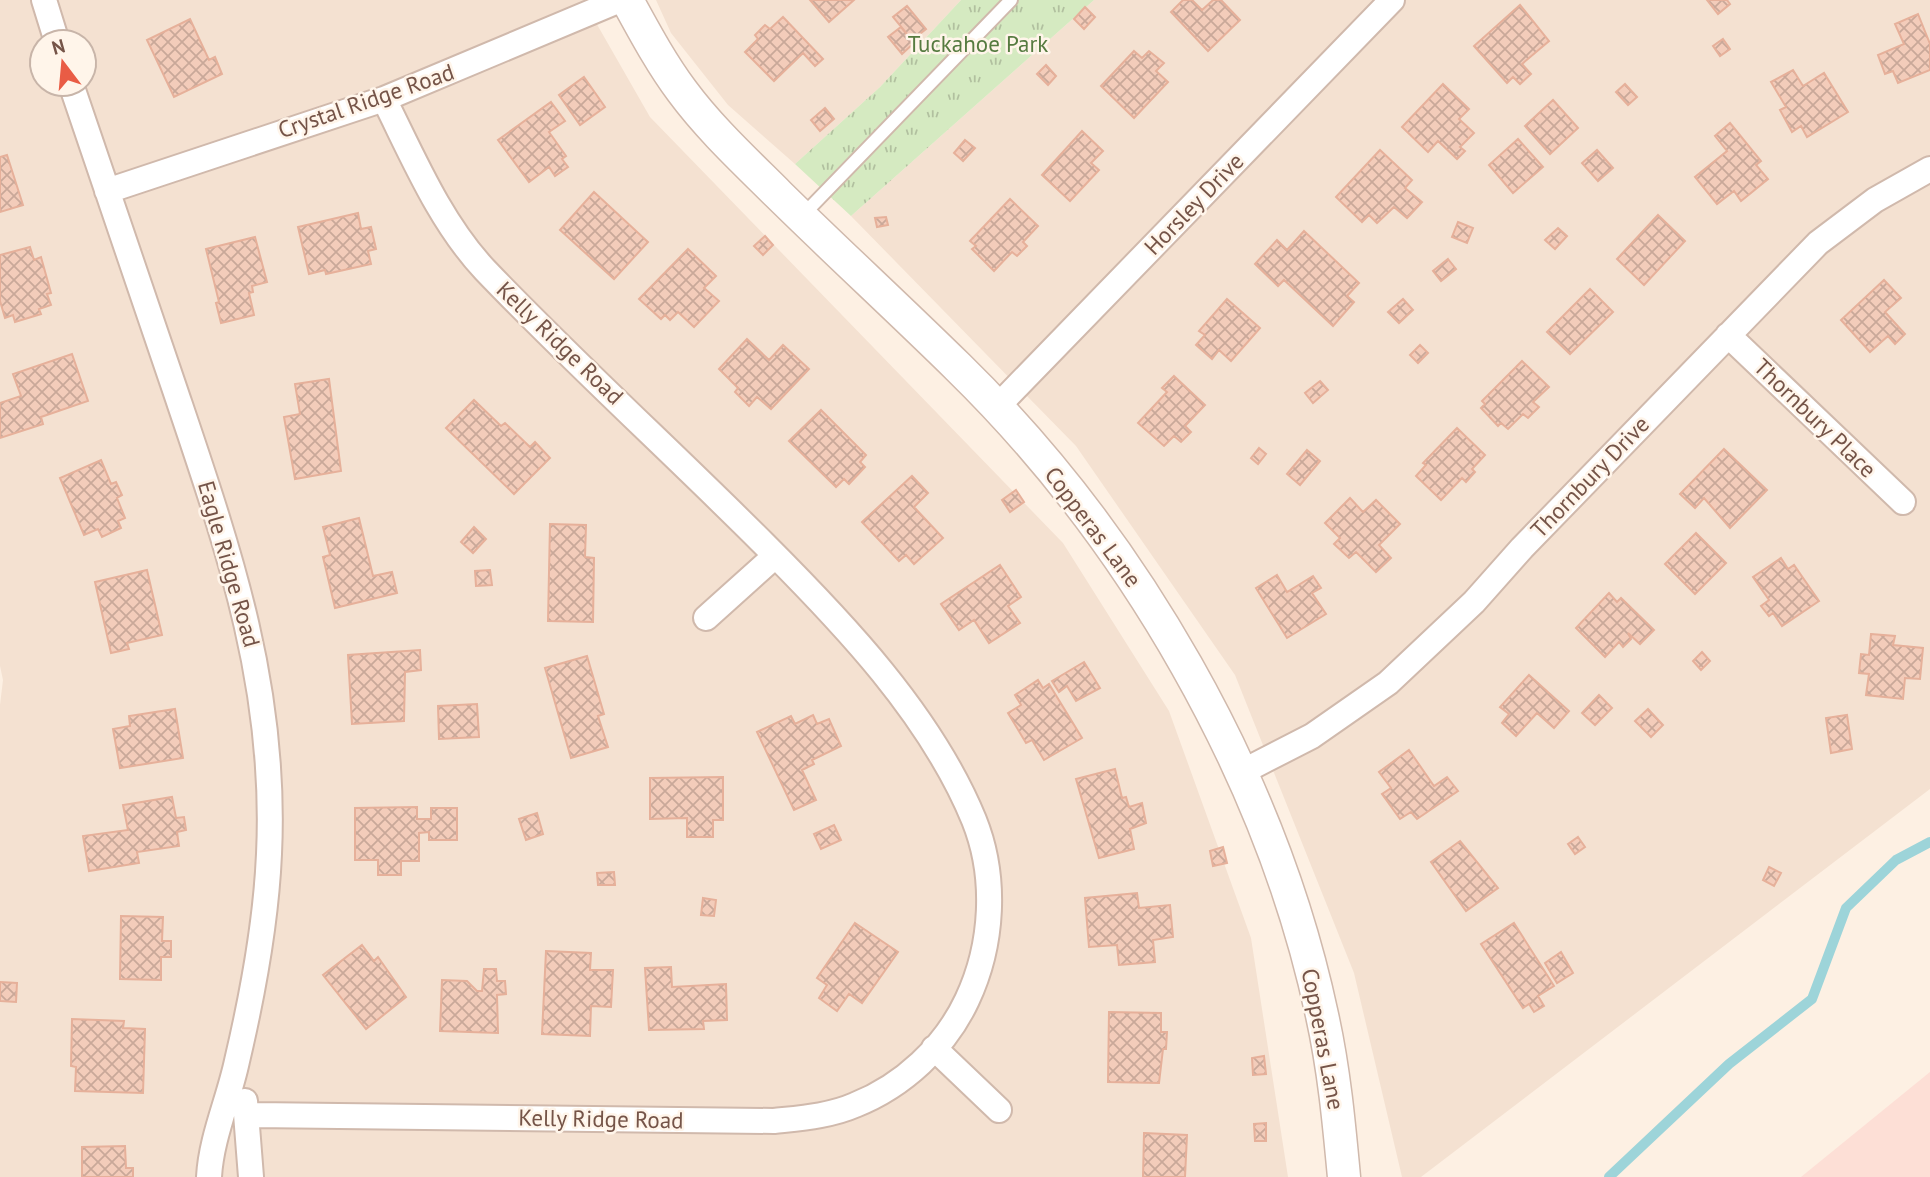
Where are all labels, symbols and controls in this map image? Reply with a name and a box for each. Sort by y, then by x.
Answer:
north arrow [28,28,98,98]
park label: Tuckahoe Park [908,29,1048,58]
text: N [49,33,68,60]
street label: Crystal Ridge Road [274,57,458,144]
street label: Horsley Drive [1138,147,1249,261]
street label: Kelly Ridge Road [491,275,630,410]
street label: Thornbury Place [1748,352,1883,483]
street label: Thornbury Drive [1524,410,1655,544]
street label: Copperas Lane [1039,461,1148,593]
street label: Eagle Ridge Road [192,477,267,650]
street label: Copperas Lane [1296,966,1351,1112]
street label: Kelly Ridge Road [518,1103,684,1134]

